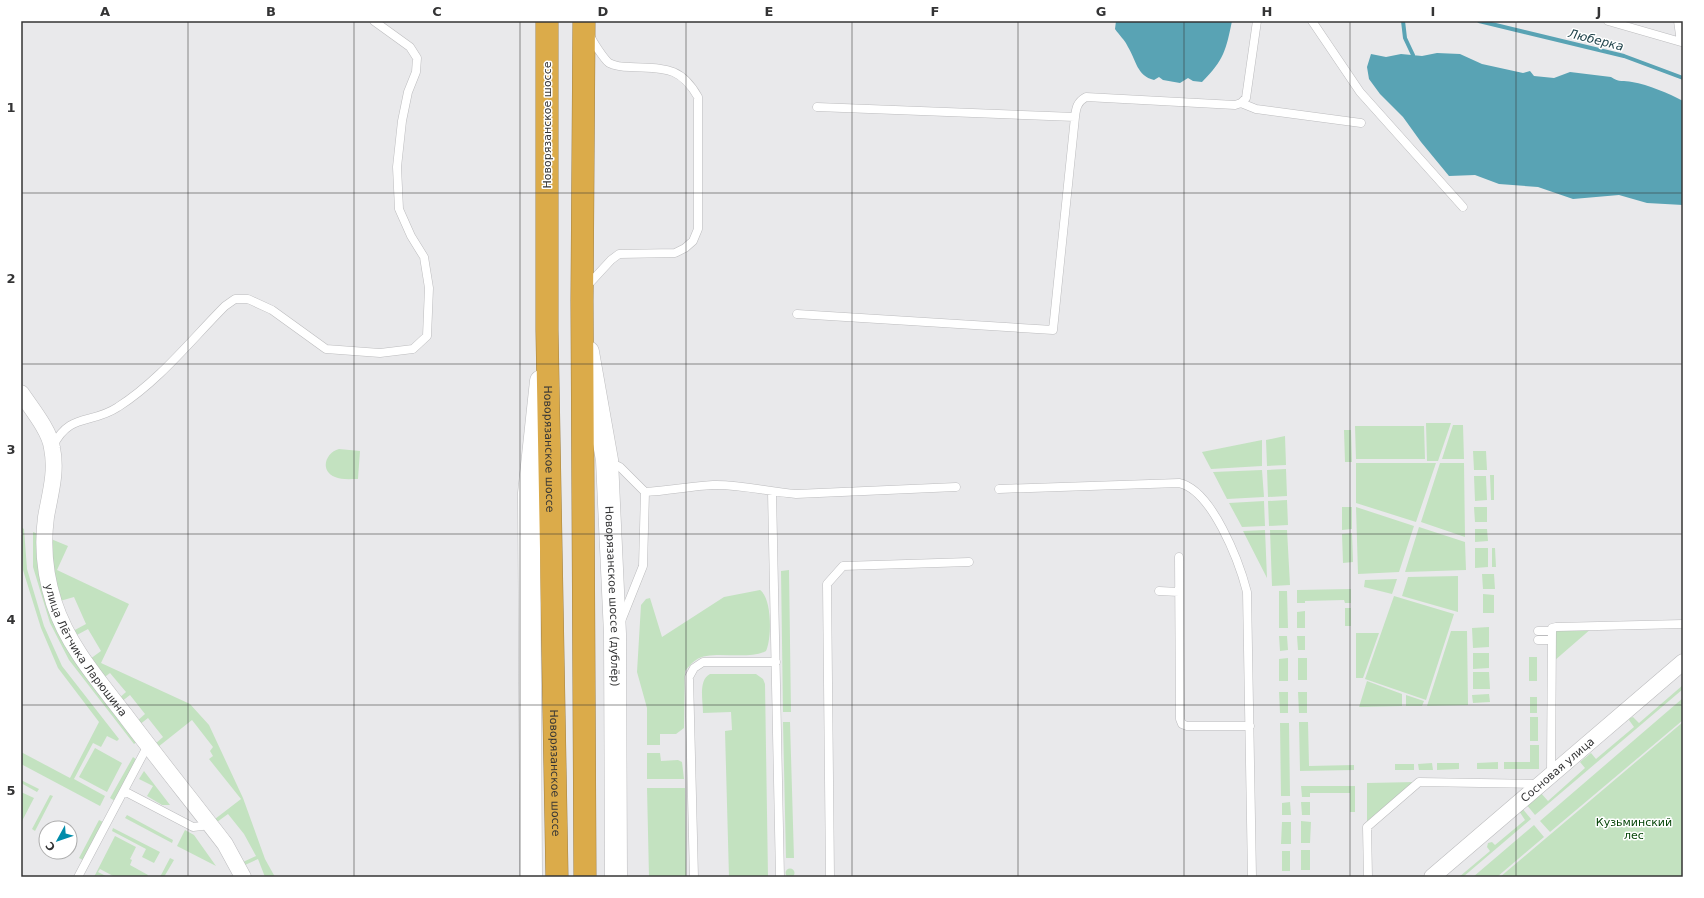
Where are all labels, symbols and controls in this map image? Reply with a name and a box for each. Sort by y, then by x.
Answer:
text: A [100,4,110,19]
text: B [266,4,276,19]
text: C [432,4,442,19]
text: D [598,4,609,19]
text: E [765,4,773,19]
text: F [931,4,939,19]
text: G [1096,4,1106,19]
text: H [1262,4,1272,19]
text: I [1431,4,1435,19]
text: J [1596,4,1601,19]
water label: Люберка [1566,26,1625,54]
street label: Новорязанское шоссе [541,61,554,188]
text: 1 [6,100,16,115]
text: 2 [6,271,16,286]
street label: Новорязанское шоссе [542,385,557,513]
text: 3 [6,442,16,457]
street label: Новорязанское шоссе (дублёр) [603,506,622,687]
street label: улица Лётчика Ларюшина [42,582,130,719]
text: 4 [6,612,16,627]
street label: Новорязанское шоссе [547,709,563,837]
street label: Сосновая улица [1518,735,1597,805]
text: 5 [6,783,16,798]
park label: Кузьминский лес [1596,816,1672,842]
north arrow [38,820,78,860]
text: С [43,839,58,853]

